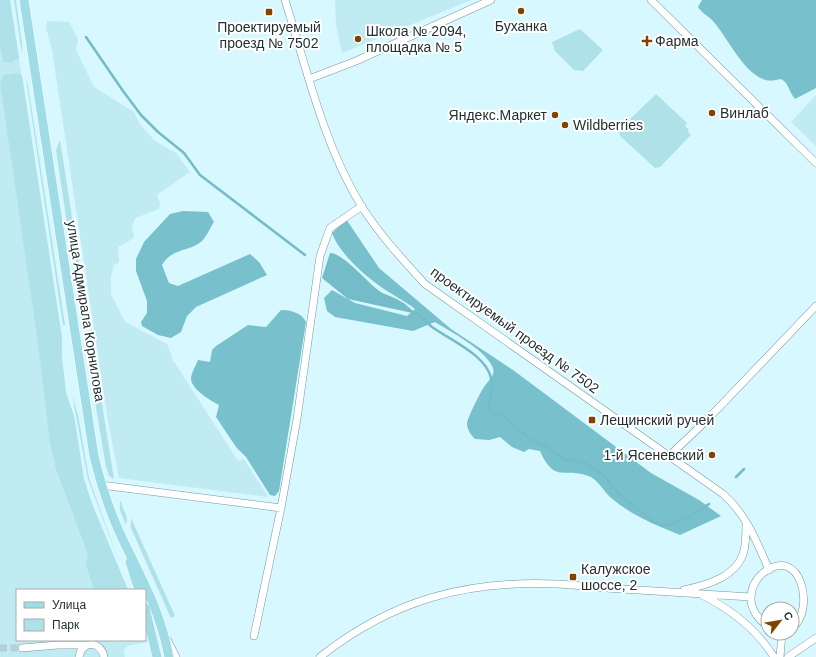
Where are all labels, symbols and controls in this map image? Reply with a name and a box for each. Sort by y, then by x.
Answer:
marker: Буханка [516,6,526,16]
marker: Проектируемый проезд № 7502 [264,7,274,17]
place label: Буханка [495,18,547,34]
place label: Проектируемый проезд № 7502 [217,19,321,51]
place label: Школа № 2094, площадка № 5 [366,23,466,55]
place label: Фарма [655,33,699,49]
marker: Школа № 2094, площадка № 5 [353,34,363,44]
marker: Фарма [642,36,652,46]
place label: Винлаб [720,105,769,121]
place label: Яндекс.Маркет [449,107,548,123]
marker: Винлаб [707,108,717,118]
marker: Яндекс.Маркет [550,110,560,120]
place label: Wildberries [573,117,643,133]
marker: Wildberries [560,120,570,130]
street label: улица Адмирала Корнилова [64,219,108,403]
street label: проектируемый проезд № 7502 [428,264,602,397]
place label: Лещинский ручей [600,412,714,428]
marker: Лещинский ручей [587,415,597,425]
place label: 1-й Ясеневский [603,447,704,463]
marker: 1-й Ясеневский [707,450,717,460]
place label: Калужское шоссе, 2 [581,561,651,593]
marker: Калужское шоссе, 2 [568,572,578,582]
legend [16,589,146,641]
text: Улица [52,598,86,612]
north arrow [760,601,800,641]
text: С [781,609,796,622]
text: Парк [52,618,80,632]

